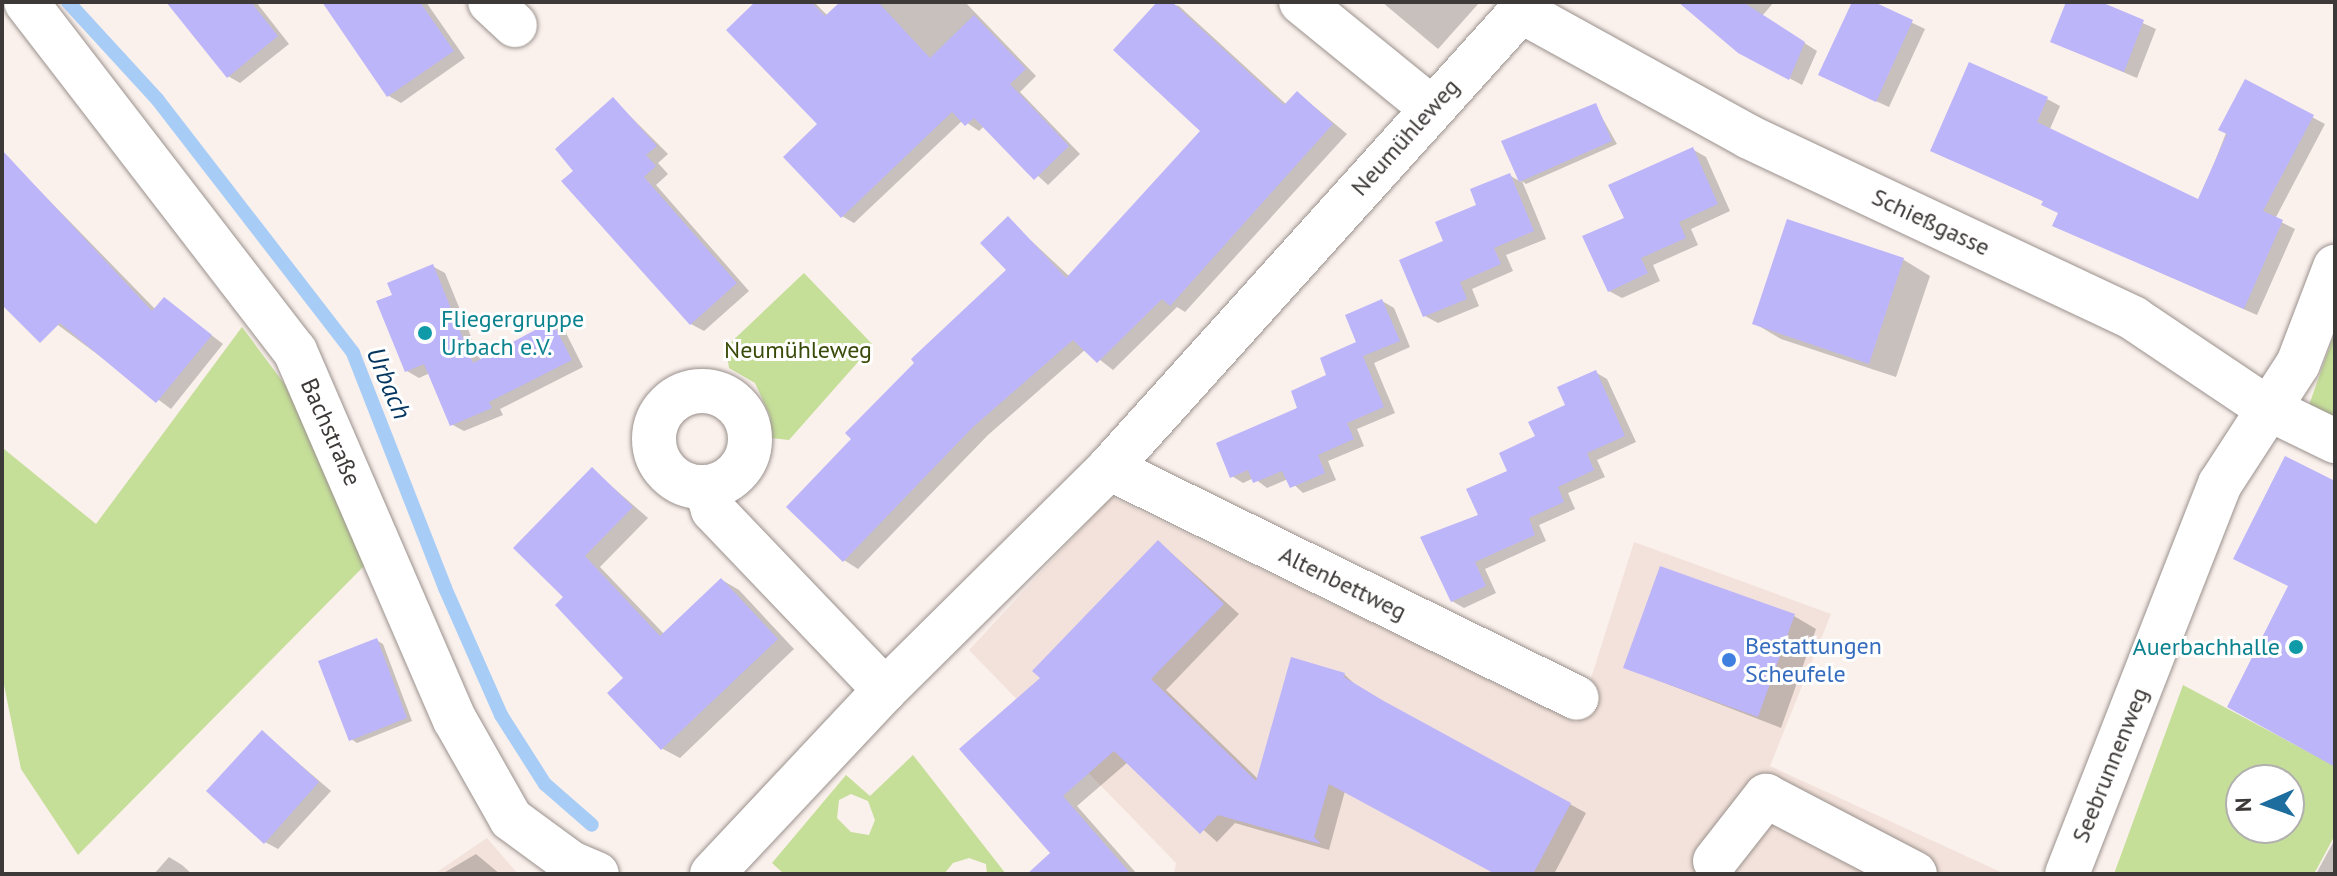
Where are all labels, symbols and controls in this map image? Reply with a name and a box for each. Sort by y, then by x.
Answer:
street label: Neumühleweg [1345,72,1465,202]
street label: Schießgasse [1867,182,1995,262]
place label: Fliegergruppe Urbach e.V. [441,305,584,361]
marker: Fliegergruppe Urbach e.V. [416,324,434,342]
park label: Neumühleweg [724,336,872,364]
water label: Urbach [360,342,418,424]
street label: Bachstraße [295,374,367,490]
street label: Altenbettweg [1275,540,1411,626]
place label: Bestattungen Scheufele [1745,632,1882,688]
place label: Auerbachhalle [2133,633,2280,661]
marker: Auerbachhalle [2287,638,2305,656]
marker: Bestattungen Scheufele [1720,651,1738,669]
street label: Seebrunnenweg [2066,683,2154,847]
north arrow [2225,764,2305,844]
text: N [2229,797,2257,812]

